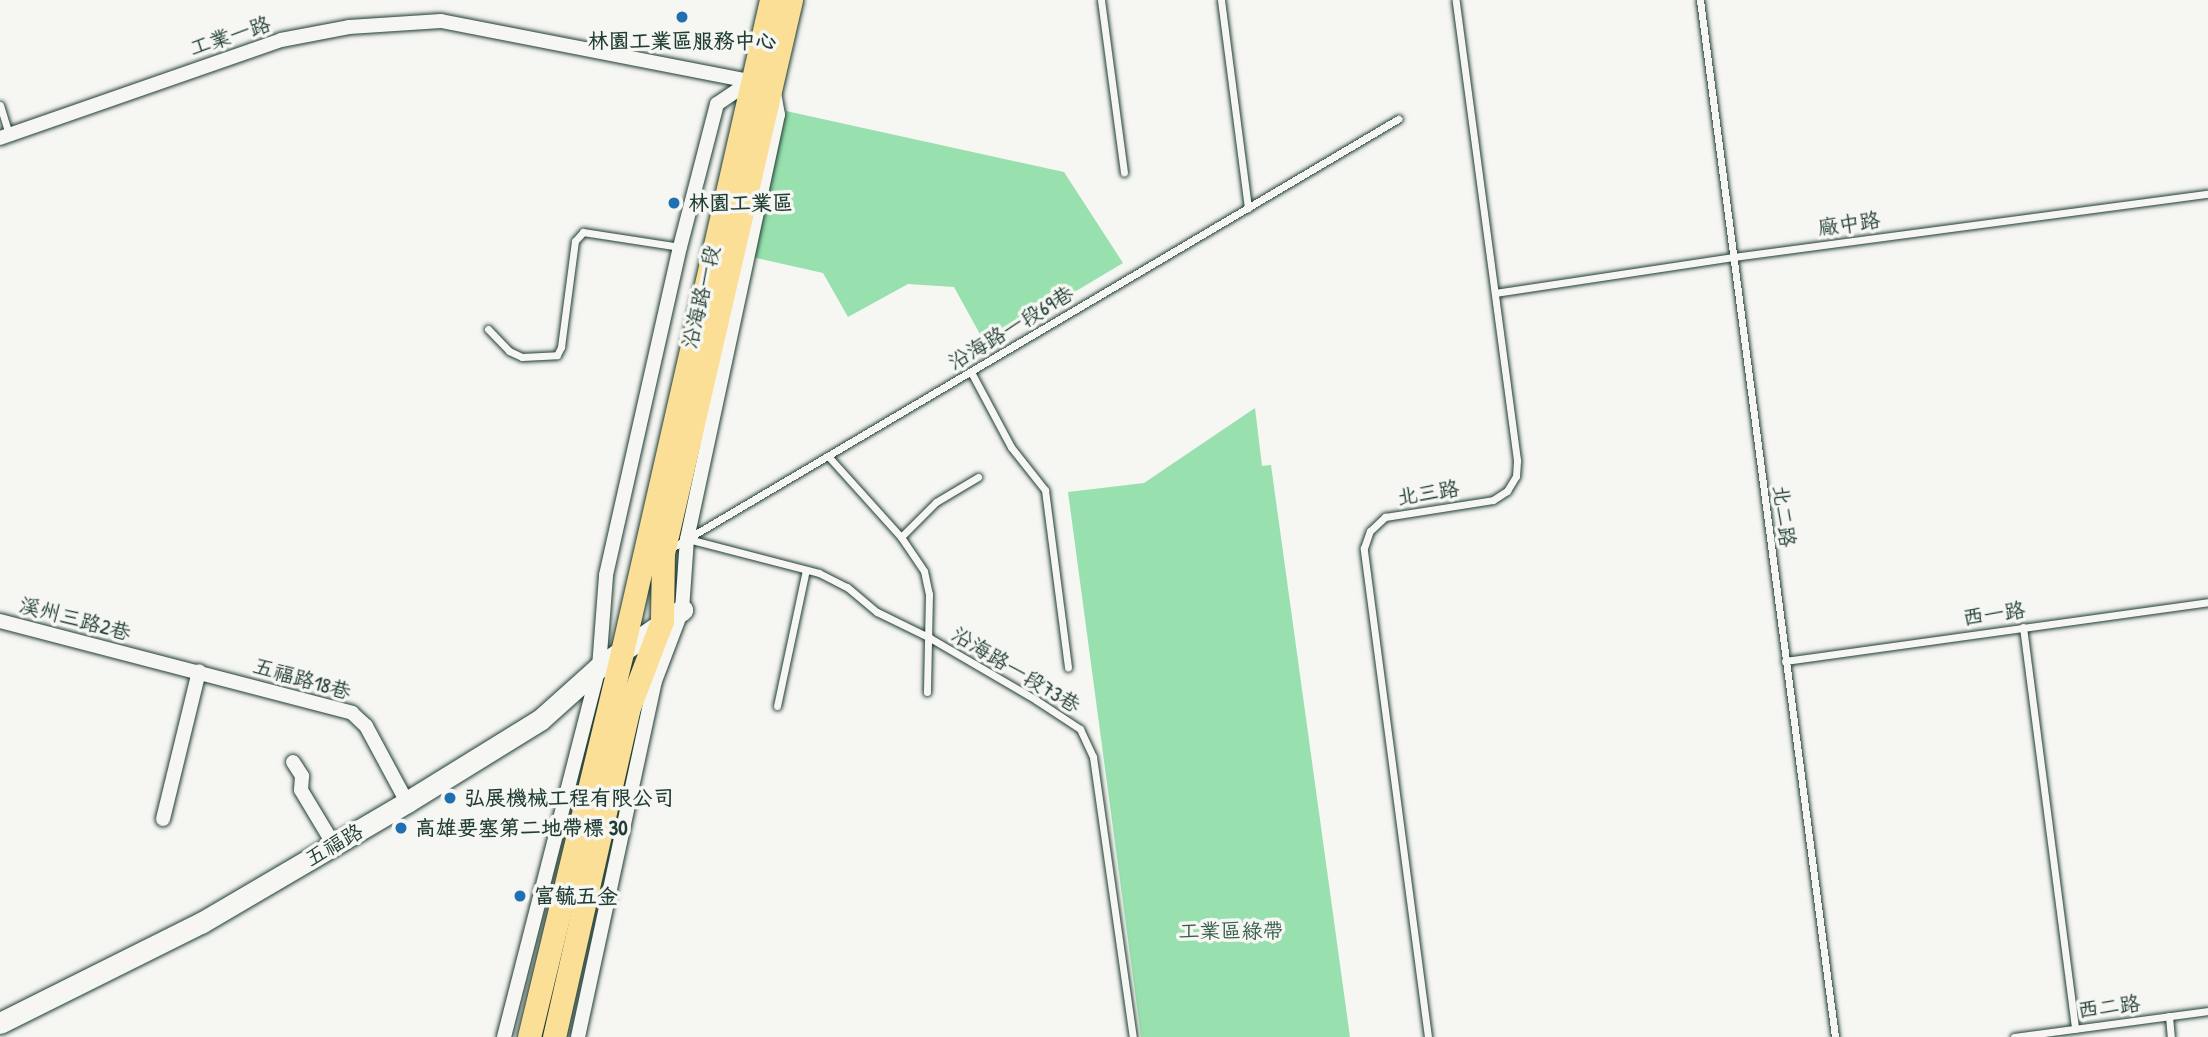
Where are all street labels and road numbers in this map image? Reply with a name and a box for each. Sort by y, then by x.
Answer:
street label: 工業一路 [186,11,274,61]
street label: 廠中路 [1816,207,1882,241]
street label: 沿海路一段 [677,243,725,351]
street label: 沿海路一段69巷 [944,281,1078,375]
street label: 北三路 [1395,476,1461,510]
street label: 北二路 [1768,483,1800,549]
street label: 溪州三路2巷 [16,592,134,646]
street label: 西一路 [1961,597,2027,631]
street label: 沿海路一段73巷 [947,622,1085,718]
street label: 五福路18巷 [250,653,354,705]
street label: 五福路 [300,818,368,872]
street label: 西二路 [2076,991,2142,1023]

